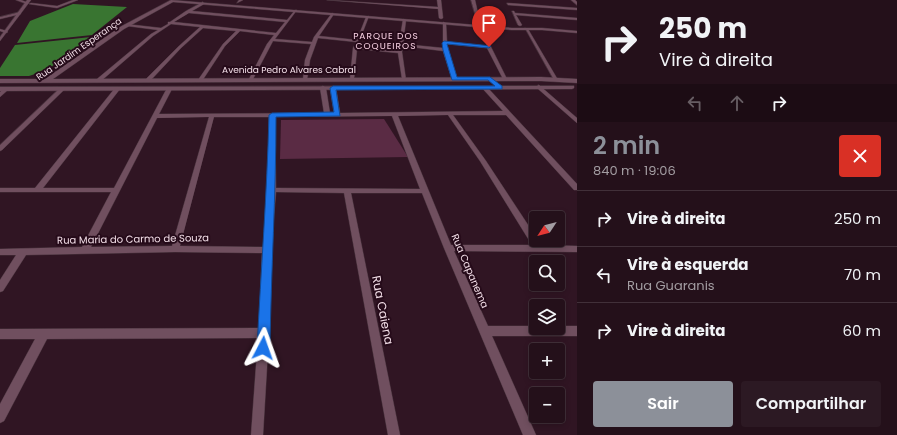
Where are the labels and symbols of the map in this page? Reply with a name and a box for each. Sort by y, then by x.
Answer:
pin [472,6,506,47]
street label: Rua Jardim Esperança [34,15,124,83]
district label: PARQUE DOS COQUEIROS [353,30,419,52]
street label: Avenida Pedro Alvares Cabral [222,64,356,76]
north arrow [529,211,565,247]
street label: Rua Maria do Carmo de Souza [57,230,209,248]
street label: Rua Capanema [448,231,492,311]
street label: Rua Caiena [368,274,398,346]
position arrow [242,327,284,369]

